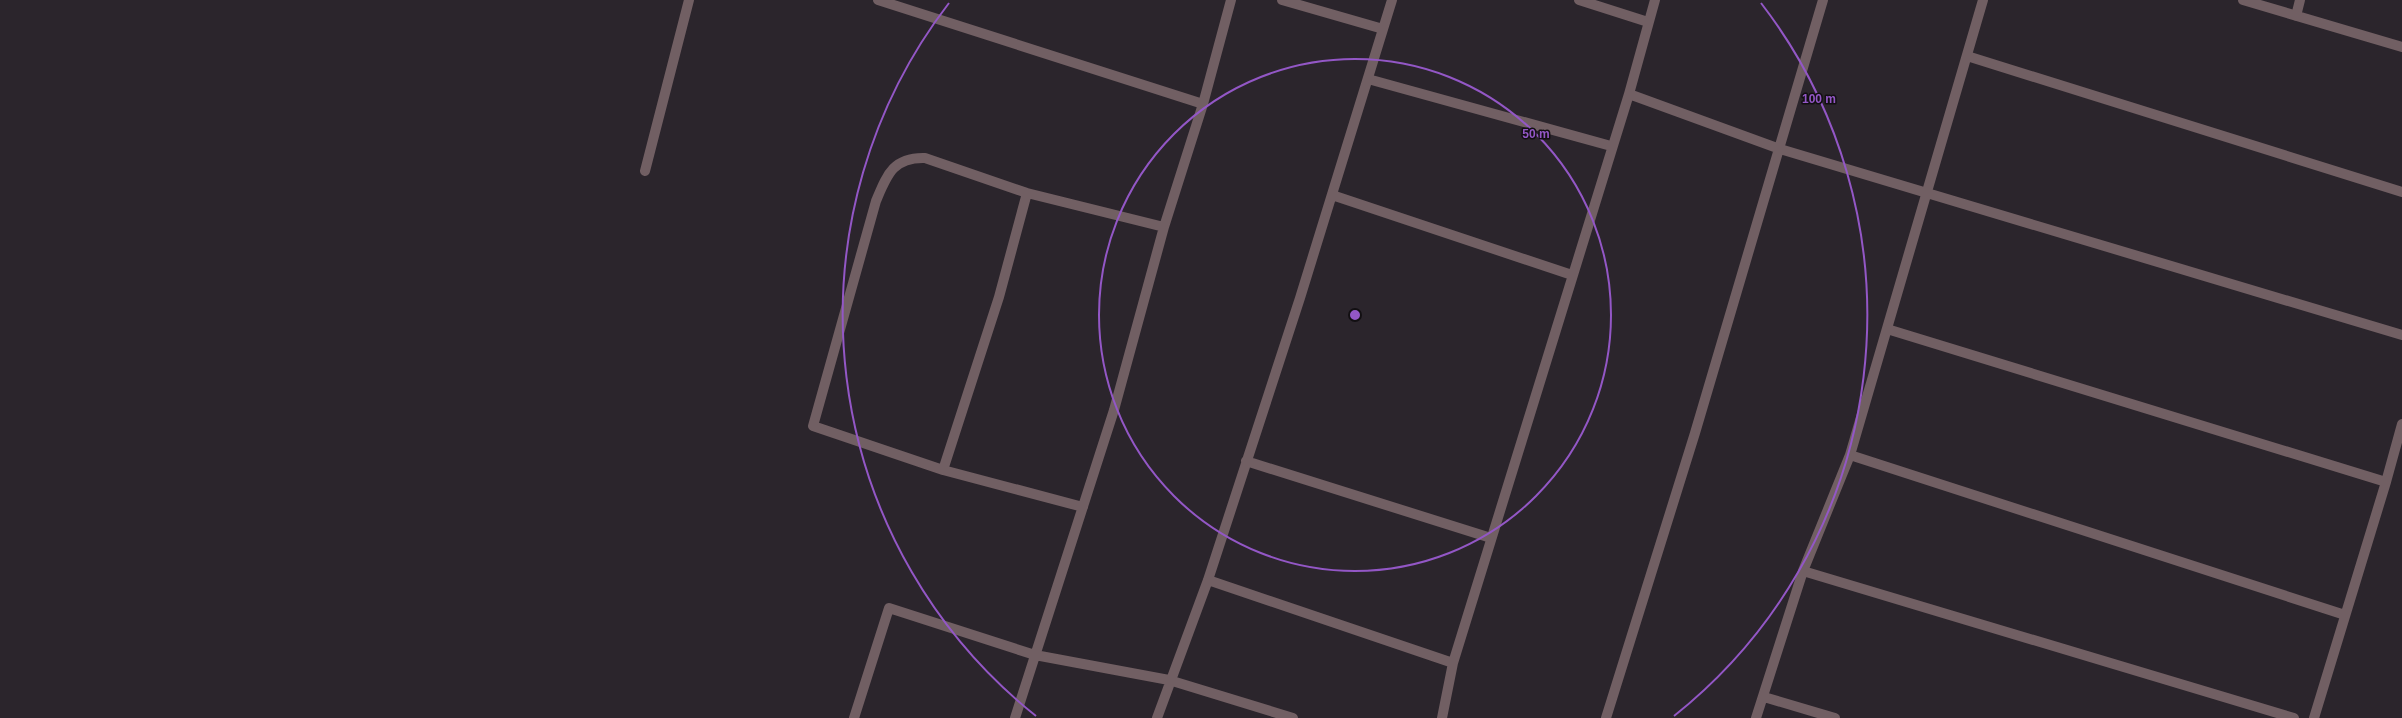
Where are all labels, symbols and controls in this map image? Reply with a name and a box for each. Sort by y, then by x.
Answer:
text: 100 m [1802,92,1836,106]
text: 50 m [1522,127,1550,141]
centre of rings [1348,308,1362,322]

